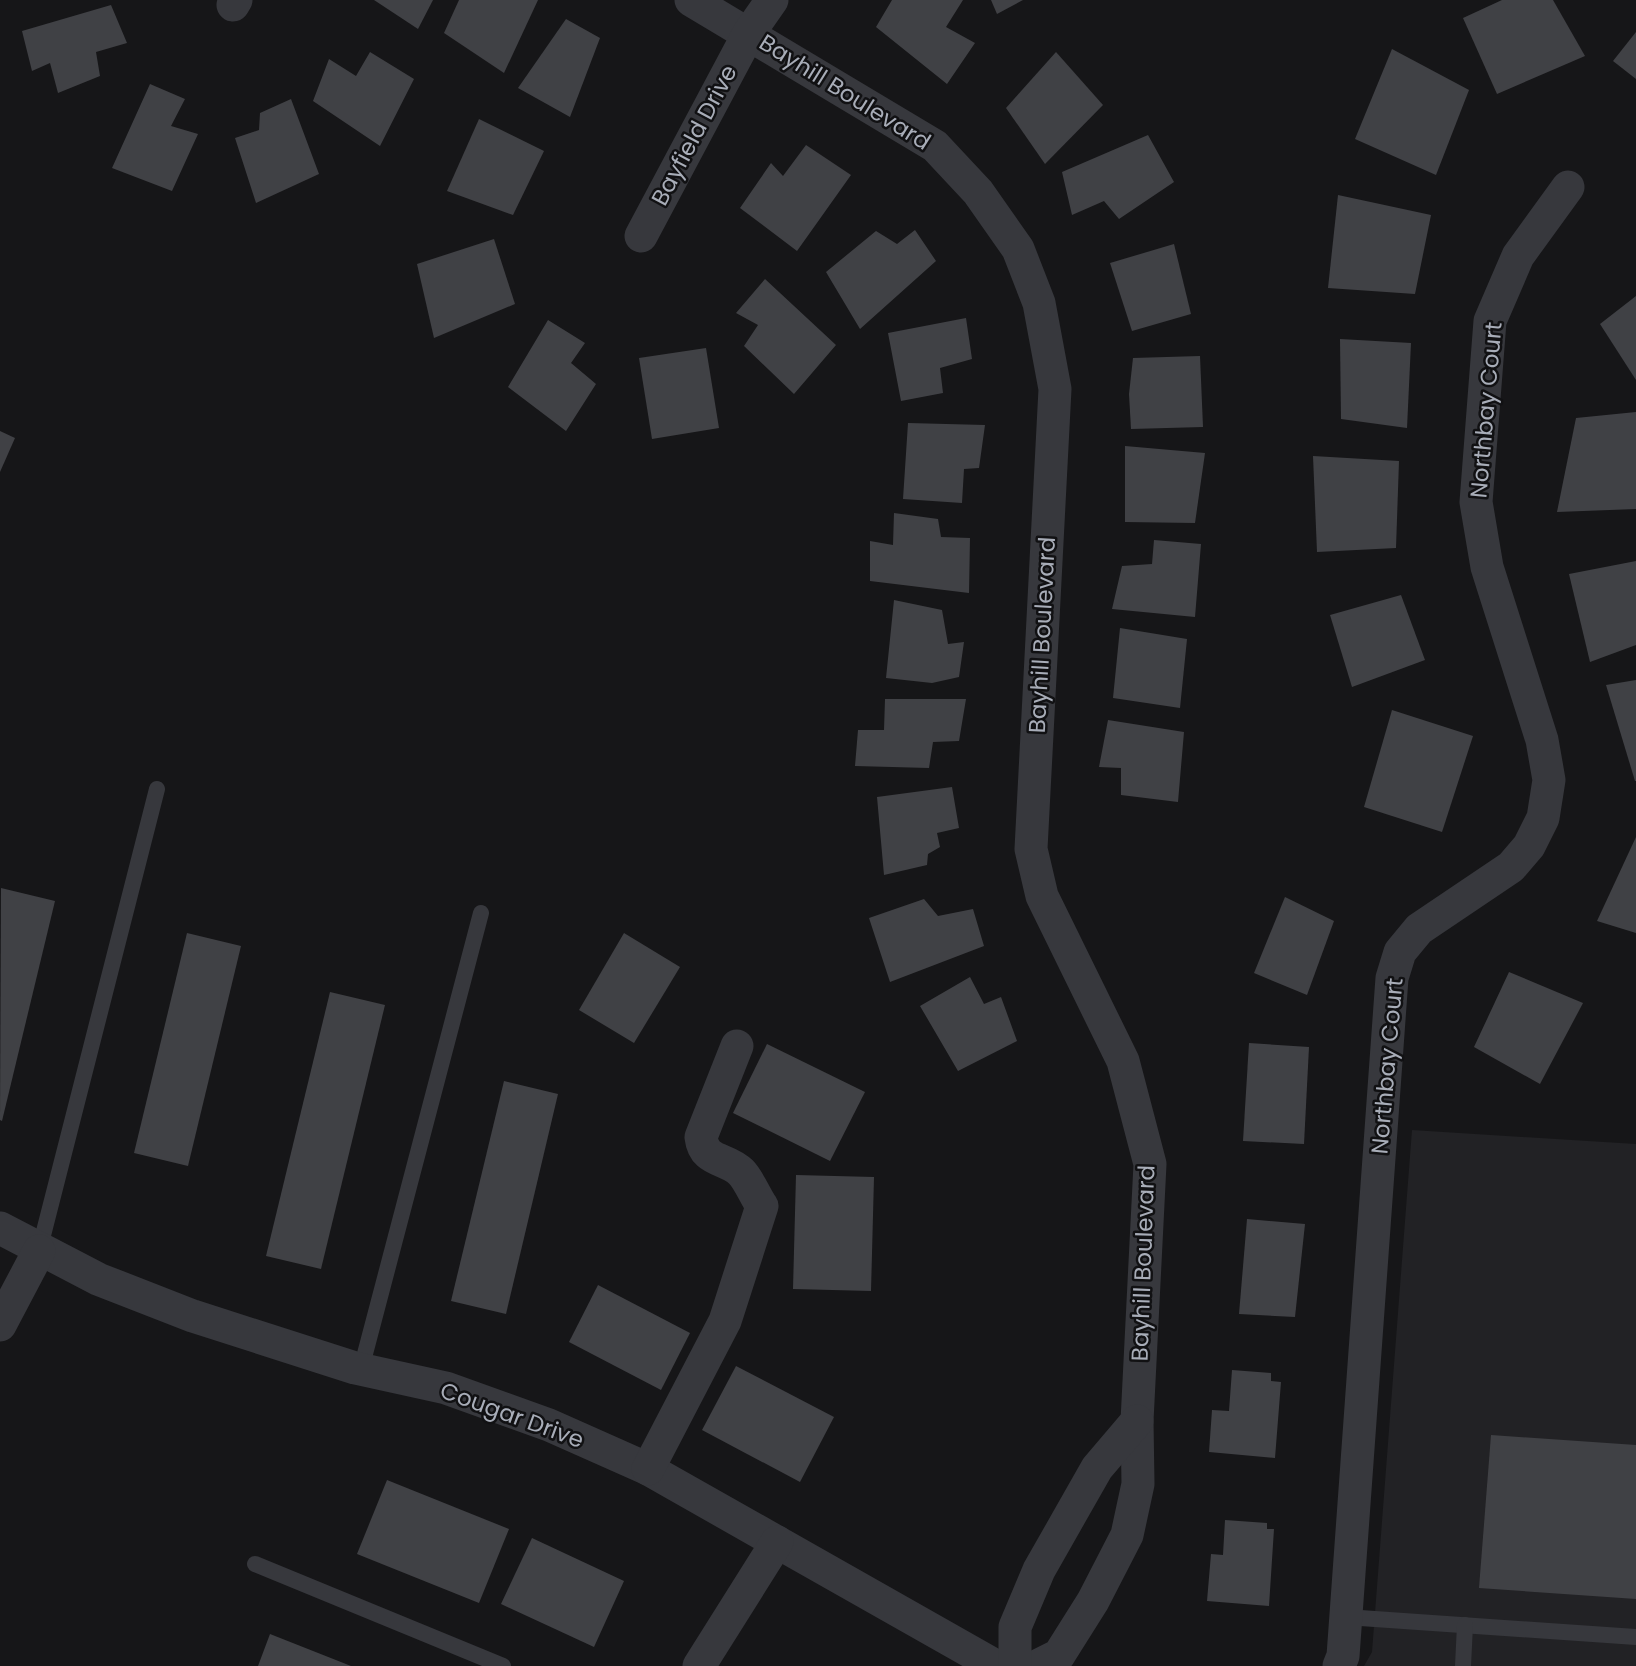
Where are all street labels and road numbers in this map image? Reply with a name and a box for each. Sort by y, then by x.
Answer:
street label: Bayhill Boulevard [753,26,937,158]
street label: Bayfield Drive [643,59,745,211]
street label: Northbay Court [1462,320,1510,500]
street label: Bayhill Boulevard [1021,536,1063,734]
street label: Northbay Court [1363,976,1411,1156]
street label: Bayhill Boulevard [1124,1164,1162,1362]
street label: Cougar Drive [436,1374,588,1456]

